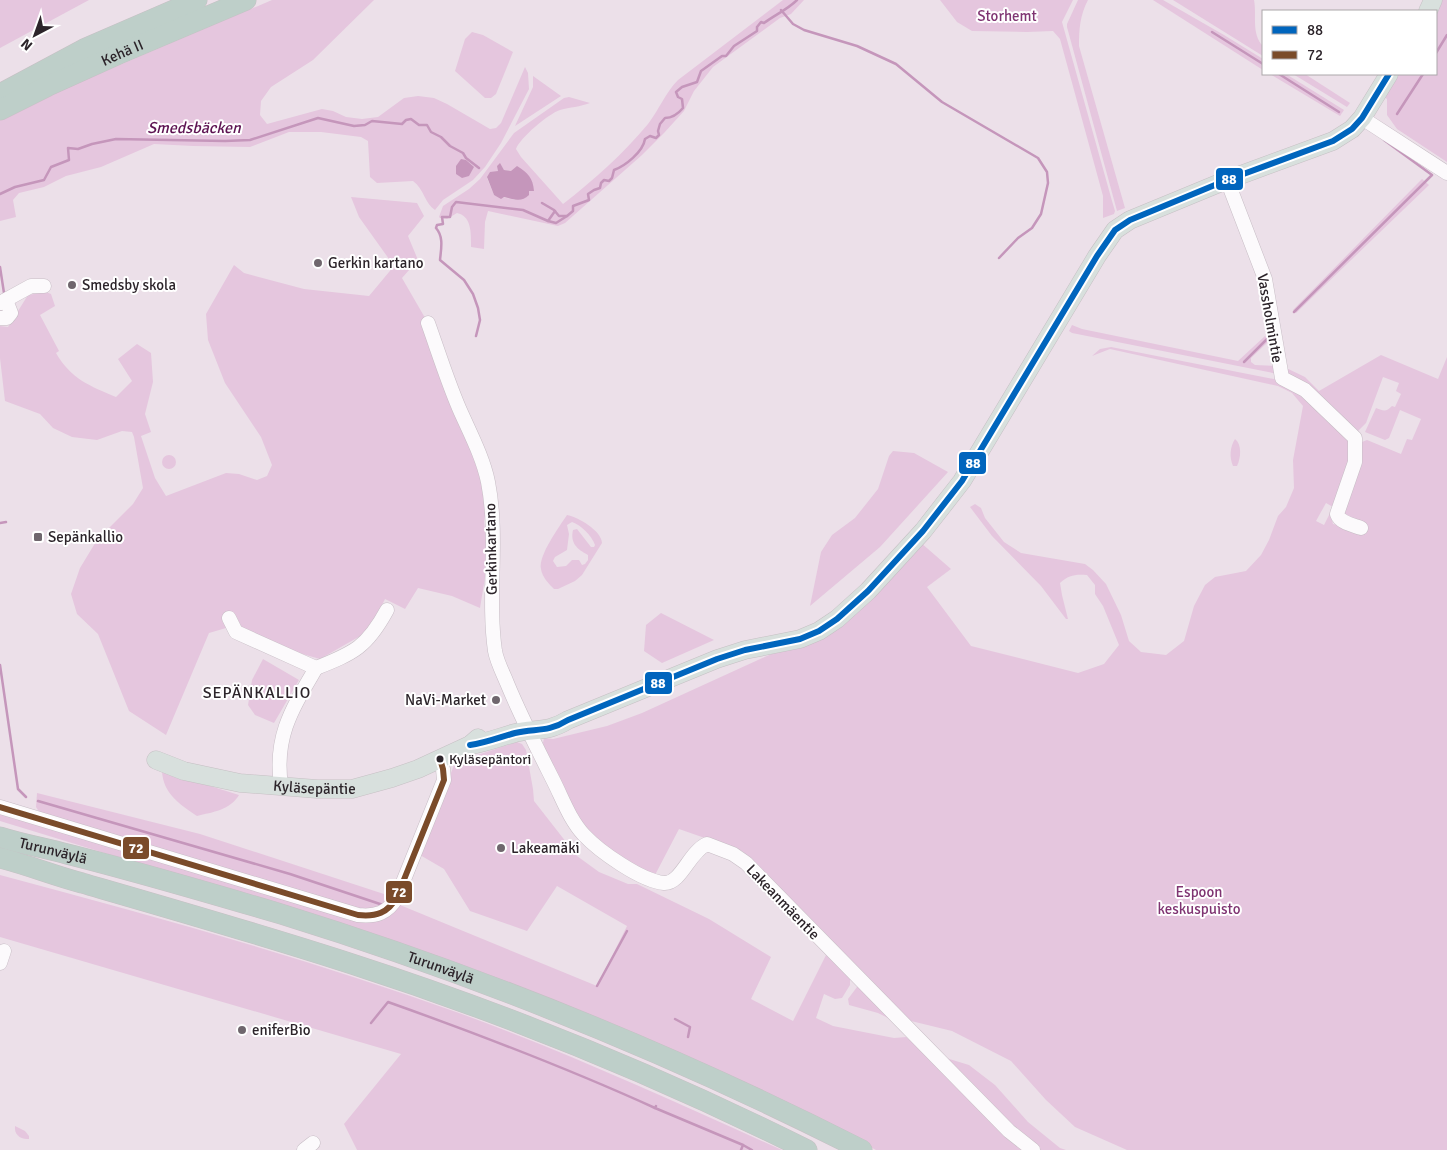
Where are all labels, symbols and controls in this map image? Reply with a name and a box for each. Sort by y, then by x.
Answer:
park label: Storhemt [977,7,1037,25]
north arrow [10,10,60,60]
legend [1262,10,1437,75]
text: 88 [1307,21,1323,39]
text: N [18,35,36,54]
street label: Kehä II [98,36,146,70]
text: 72 [1307,46,1323,64]
water label: Smedsbäcken [147,118,242,138]
line badge: 88 [1215,167,1244,191]
text: 88 [1221,171,1237,188]
place label: Gerkin kartano [328,254,424,272]
marker: Gerkin kartano [312,257,324,269]
street label: Vassholmintie [1253,272,1287,364]
place label: Smedsby skola [82,276,176,294]
marker: Smedsby skola [66,279,78,291]
line badge: 88 [958,451,987,475]
text: 88 [965,455,981,472]
street label: Gerkinkartano [481,503,501,595]
place label: Sepänkallio [48,528,123,546]
marker: Sepänkallio [32,531,44,543]
line badge: 88 [644,671,673,695]
text: 88 [650,675,666,692]
district label: SEPÄNKALLIO [203,683,311,703]
place label: NaVi-Market [405,691,486,709]
marker: NaVi-Market [490,694,502,706]
place label: Kyläsepäntori [449,751,531,768]
marker: Kyläsepäntori [435,754,445,764]
street label: Kyläsepäntie [273,777,356,798]
street label: Turunväylä [17,834,89,868]
line badge: 72 [122,836,150,860]
place label: Lakeamäki [511,839,580,857]
text: 72 [128,840,144,857]
marker: Lakeamäki [495,842,507,854]
street label: Lakeanmäentie [743,861,823,943]
line badge: 72 [385,880,413,904]
park label: Espoon keskuspuisto [1158,883,1241,918]
text: 72 [391,884,407,901]
street label: Turunväylä [405,947,477,988]
place label: eniferBio [252,1021,311,1039]
marker: eniferBio [236,1024,248,1036]

